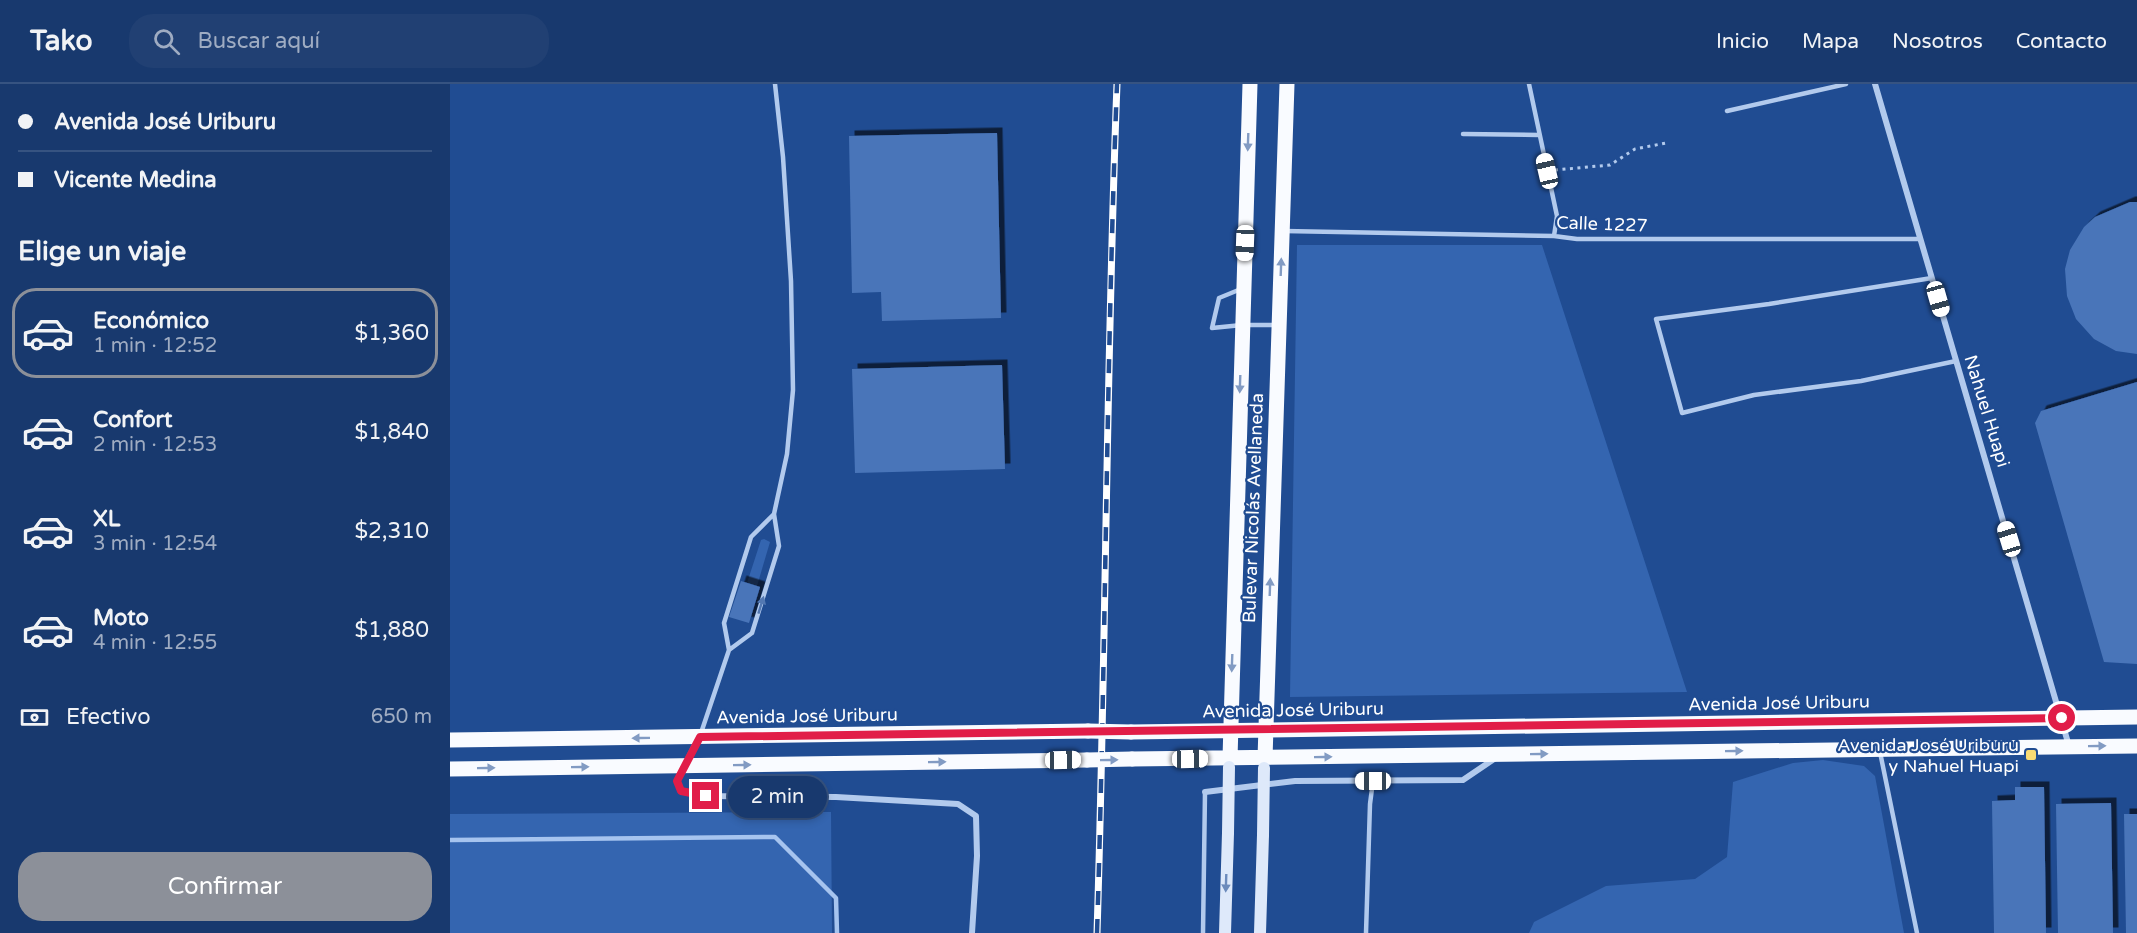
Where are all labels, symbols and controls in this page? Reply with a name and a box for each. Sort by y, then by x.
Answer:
search box [129,14,549,68]
text: Tako [30,24,93,58]
icon: search [150,25,183,58]
text: Buscar aquí [198,28,320,54]
text: Inicio [1716,29,1769,54]
text: Mapa [1802,29,1859,54]
text: Nosotros [1892,29,1983,54]
text: Contacto [2016,29,2107,54]
text: Avenida José Uriburu [54,109,276,135]
one-way arrow [1244,133,1253,152]
car [1534,151,1560,191]
text: Vicente Medina [54,167,217,193]
street label: Calle 1227 [1556,211,1648,237]
car [1235,225,1255,261]
text: Elige un viaje [18,235,186,268]
one-way arrow [1276,257,1286,276]
car [1924,279,1952,319]
icon: car [21,306,75,360]
text: Económico [93,308,209,334]
text: $1,360 [354,320,429,346]
text: 1 min · 12:52 [93,334,217,358]
street label: Nahuel Huapi [1960,352,2014,470]
one-way arrow [1235,374,1245,393]
street label: Bulevar Nicolás Avellaneda [1238,393,1268,623]
icon: car [21,405,75,459]
text: Confort [93,407,172,433]
text: $1,840 [355,419,429,445]
text: 2 min · 12:53 [93,433,217,457]
icon: car [21,504,75,558]
text: XL [93,506,120,532]
text: $2,310 [354,518,429,544]
car [1995,519,2023,559]
text: 3 min · 12:54 [93,532,217,556]
one-way arrow [1265,578,1275,597]
one-way arrow [757,596,766,614]
icon: car [21,603,75,657]
text: Moto [93,605,149,631]
text: $1,880 [355,617,429,643]
text: 4 min · 12:55 [93,631,217,655]
one-way arrow [1227,653,1237,672]
street label: Avenida José Uriburu [1688,690,1870,716]
street label: Avenida José Uriburu [1202,697,1384,723]
icon: cash [18,701,51,734]
street label: Avenida José Uriburu [716,703,898,729]
text: Efectivo [66,704,151,730]
route start [2048,704,2075,731]
text: 650 m [371,705,432,729]
one-way arrow [632,733,651,742]
place label: Avenida José Uriburu y Nahuel Huapi [1837,734,2019,777]
one-way arrow [2088,741,2107,751]
one-way arrow [1725,746,1744,756]
marker: Avenida José Uriburu y Nahuel Huapi [2024,748,2038,762]
one-way arrow [1530,749,1549,759]
car [1172,750,1208,768]
car [1045,751,1081,769]
one-way arrow [1314,752,1333,762]
one-way arrow [1100,755,1119,764]
one-way arrow [927,757,946,767]
one-way arrow [732,760,751,770]
one-way arrow [570,762,589,772]
one-way arrow [476,764,495,773]
car [1355,772,1391,790]
callout: 2 min [727,775,826,817]
route end [692,782,719,809]
text: 2 min [751,785,804,809]
button: Confirmar [18,852,432,921]
one-way arrow [1221,873,1231,892]

